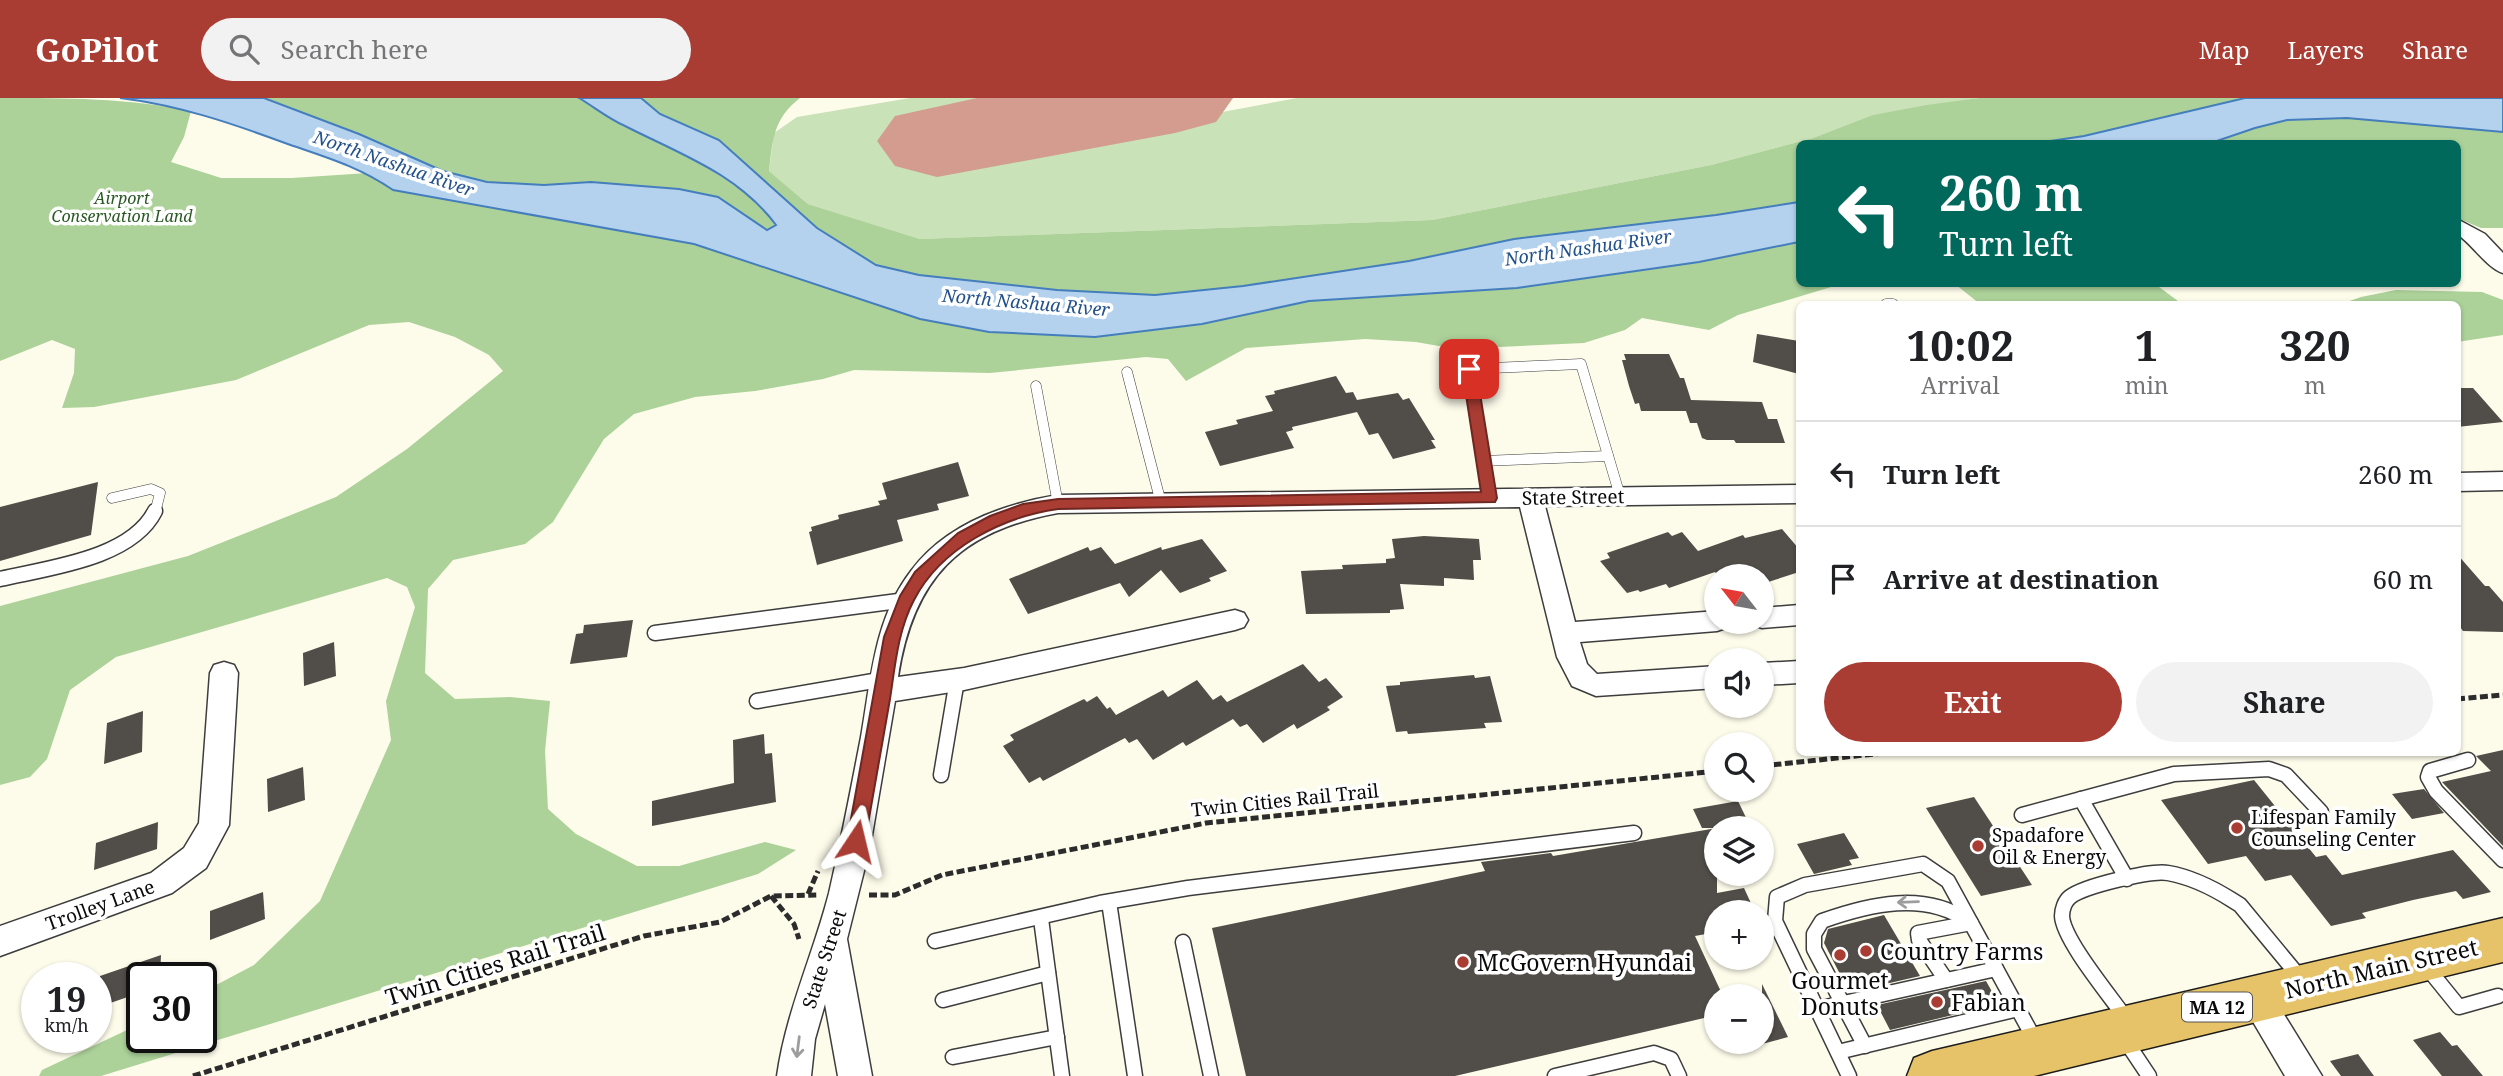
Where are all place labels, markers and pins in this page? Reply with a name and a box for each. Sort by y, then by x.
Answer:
pin [1439,339,1499,399]
place label: Lifespan Family Counseling Center [2251,804,2416,852]
marker: Lifespan Family Counseling Center [2229,820,2245,836]
place label: Spadafore Oil & Energy [1992,822,2106,870]
marker: Spadafore Oil & Energy [1970,838,1986,854]
place label: Country Farms [1880,935,2043,967]
marker: Country Farms [1858,943,1874,959]
place label: McGovern Hyundai [1477,946,1693,978]
marker: Gourmet Donuts [1832,947,1848,963]
marker: McGovern Hyundai [1455,954,1471,970]
place label: Gourmet Donuts [1791,964,1889,1022]
place label: Fabian [1951,986,2026,1018]
marker: Fabian [1929,994,1945,1010]

